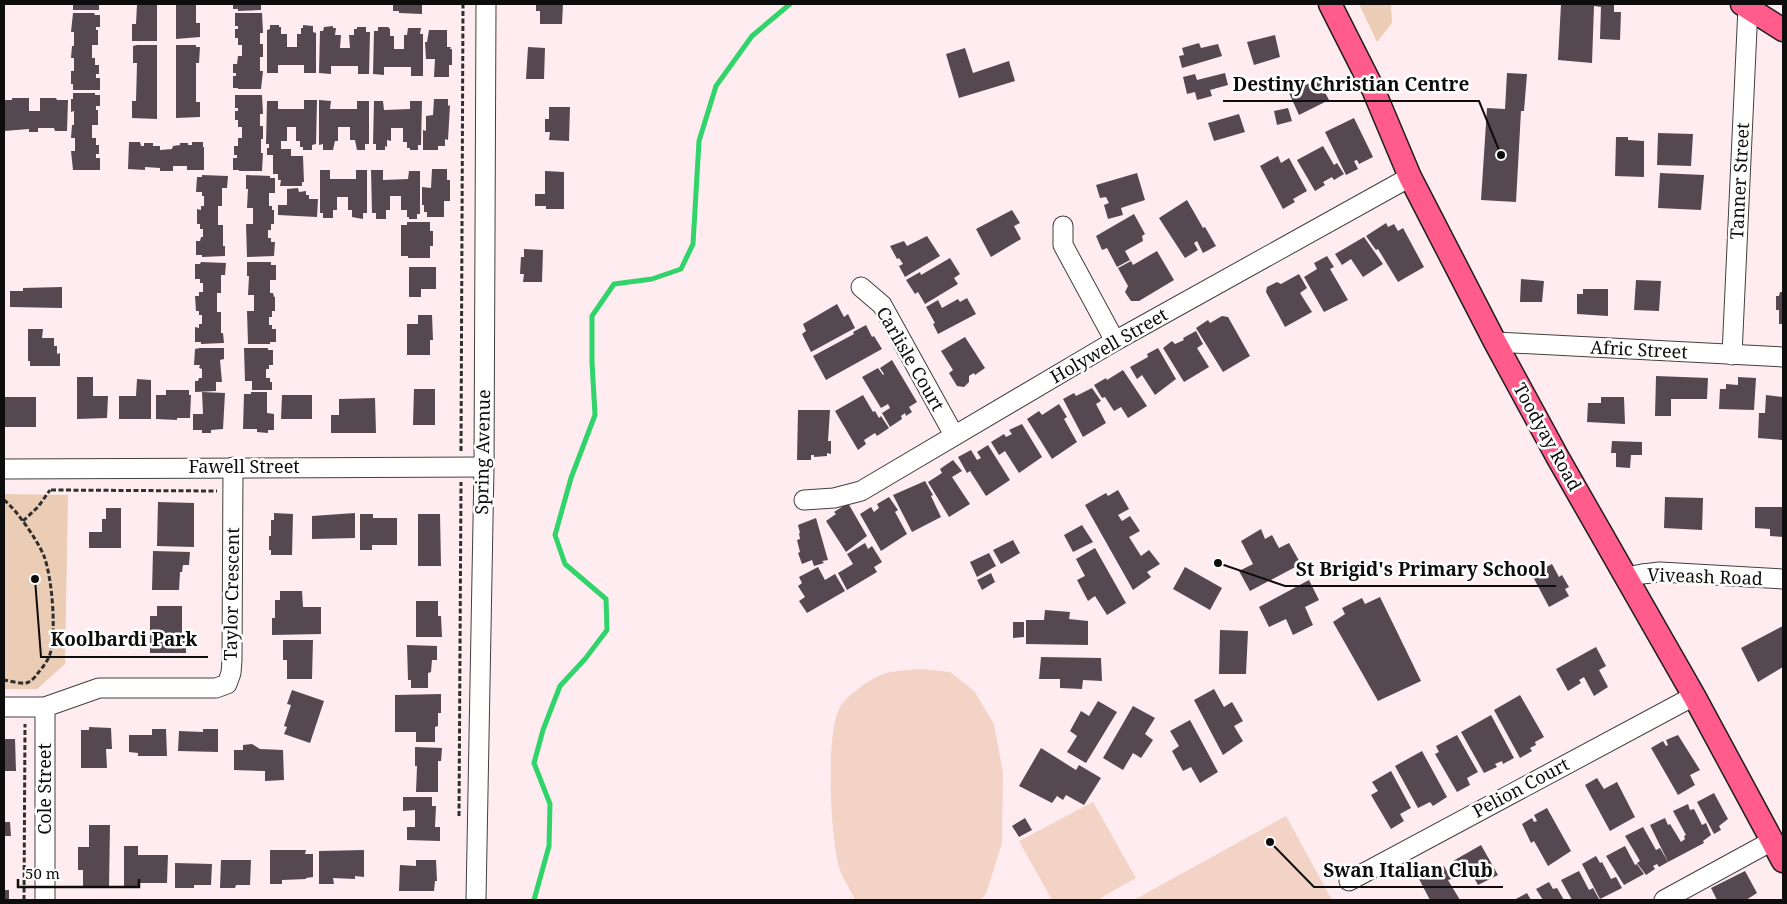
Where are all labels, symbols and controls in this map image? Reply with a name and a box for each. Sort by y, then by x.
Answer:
callout: Destiny Christian Centre [1223,67,1479,101]
text: Destiny Christian Centre [1233,71,1469,97]
street label: Tanner Street [1724,122,1754,240]
street label: Carlisle Court [871,302,950,415]
street label: Holywell Street [1046,302,1171,388]
street label: Afric Street [1590,334,1688,364]
street label: Toodyay Road [1508,378,1587,495]
street label: Spring Avenue [469,389,495,515]
street label: Fawell Street [188,454,300,478]
street label: Taylor Crescent [218,527,244,661]
callout: St Brigid's Primary School [1285,552,1556,586]
text: St Brigid's Primary School [1296,556,1547,582]
street label: Viveash Road [1647,562,1763,590]
callout: Koolbardi Park [41,623,208,657]
text: Koolbardi Park [51,626,198,652]
street label: Cole Street [32,743,56,835]
street label: Pelion Court [1468,752,1573,823]
callout: Swan Italian Club [1314,853,1503,887]
scale bar [18,856,139,888]
text: Swan Italian Club [1323,857,1493,883]
text: 50 m [25,863,60,883]

